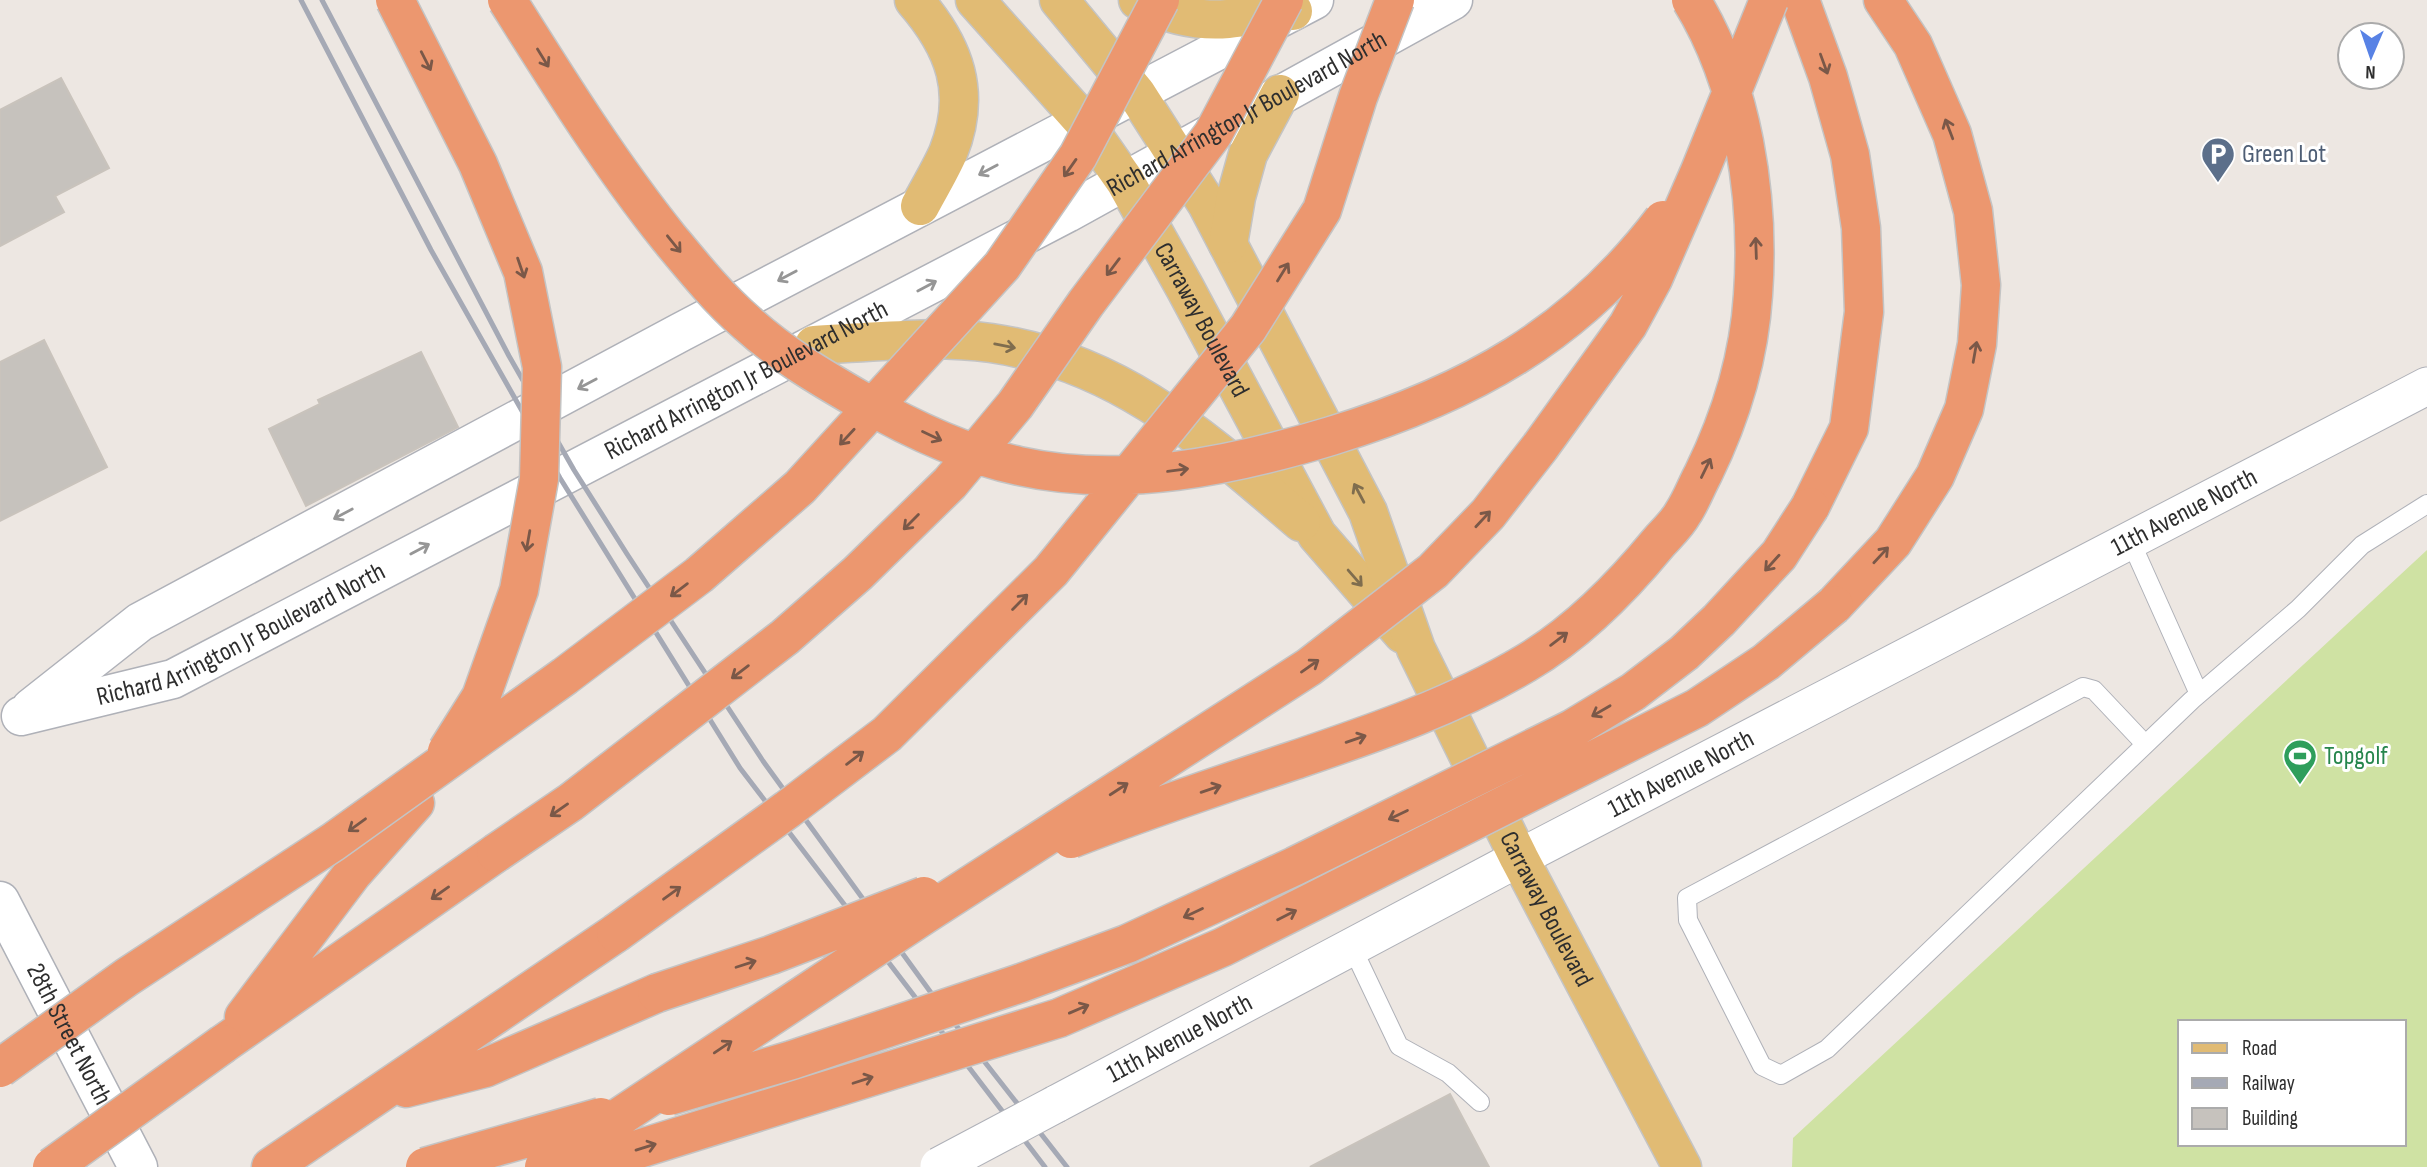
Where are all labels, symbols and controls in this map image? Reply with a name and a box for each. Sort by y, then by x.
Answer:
north arrow [2336,21,2406,91]
street label: Richard Arrington Jr Boulevard North [1101,24,1392,203]
one-way arrow [536,47,550,67]
one-way arrow [420,50,434,71]
one-way arrow [1818,53,1831,75]
text: N [2365,60,2376,83]
one-way arrow [1941,118,1954,140]
parking icon: Green Lot [2199,135,2237,184]
place label: Green Lot [2242,139,2326,170]
one-way arrow [1062,158,1077,177]
one-way arrow [979,164,999,178]
one-way arrow [666,234,682,252]
street label: Carraway Boulevard [1147,237,1256,402]
one-way arrow [1749,237,1762,260]
one-way arrow [515,256,528,278]
one-way arrow [1106,258,1121,277]
one-way arrow [1277,262,1291,282]
one-way arrow [777,270,798,284]
one-way arrow [916,279,936,293]
street label: Richard Arrington Jr Boulevard North [599,294,893,467]
one-way arrow [993,339,1016,353]
one-way arrow [1969,341,1982,364]
one-way arrow [577,377,597,391]
one-way arrow [838,428,855,445]
one-way arrow [920,430,942,443]
one-way arrow [1699,458,1713,479]
street label: 11th Avenue North [2106,462,2262,563]
one-way arrow [1166,464,1188,477]
one-way arrow [1351,484,1365,504]
one-way arrow [333,508,354,521]
one-way arrow [1475,510,1491,528]
one-way arrow [902,513,919,530]
one-way arrow [521,529,534,552]
one-way arrow [409,541,430,555]
one-way arrow [1872,547,1889,564]
one-way arrow [1763,554,1780,571]
street label: Richard Arrington Jr Boulevard North [94,556,390,713]
one-way arrow [1346,569,1362,587]
one-way arrow [671,583,689,598]
one-way arrow [1011,594,1028,611]
one-way arrow [1550,631,1568,646]
one-way arrow [1300,659,1319,673]
one-way arrow [731,664,750,679]
one-way arrow [1592,705,1612,719]
street label: 11th Avenue North [1603,723,1759,824]
one-way arrow [1345,732,1367,744]
sports icon: Topgolf [2281,737,2319,786]
place label: Topgolf [2324,741,2388,772]
one-way arrow [845,751,864,766]
one-way arrow [1108,781,1128,795]
one-way arrow [1199,782,1221,794]
one-way arrow [550,803,569,817]
one-way arrow [1389,808,1409,822]
one-way arrow [348,818,367,832]
street label: Carraway Boulevard [1493,826,1600,992]
one-way arrow [431,886,450,900]
one-way arrow [662,886,681,900]
one-way arrow [1183,907,1205,920]
one-way arrow [1276,907,1296,921]
one-way arrow [734,956,756,969]
street label: 28th Street North [20,958,119,1110]
street label: 11th Avenue North [1102,987,1258,1090]
one-way arrow [1068,1002,1090,1015]
legend [2178,1020,2406,1146]
text: Road [2242,1036,2277,1061]
one-way arrow [713,1040,732,1054]
text: Railway [2242,1071,2295,1096]
one-way arrow [852,1073,874,1085]
text: Building [2242,1106,2298,1131]
one-way arrow [635,1139,657,1152]

